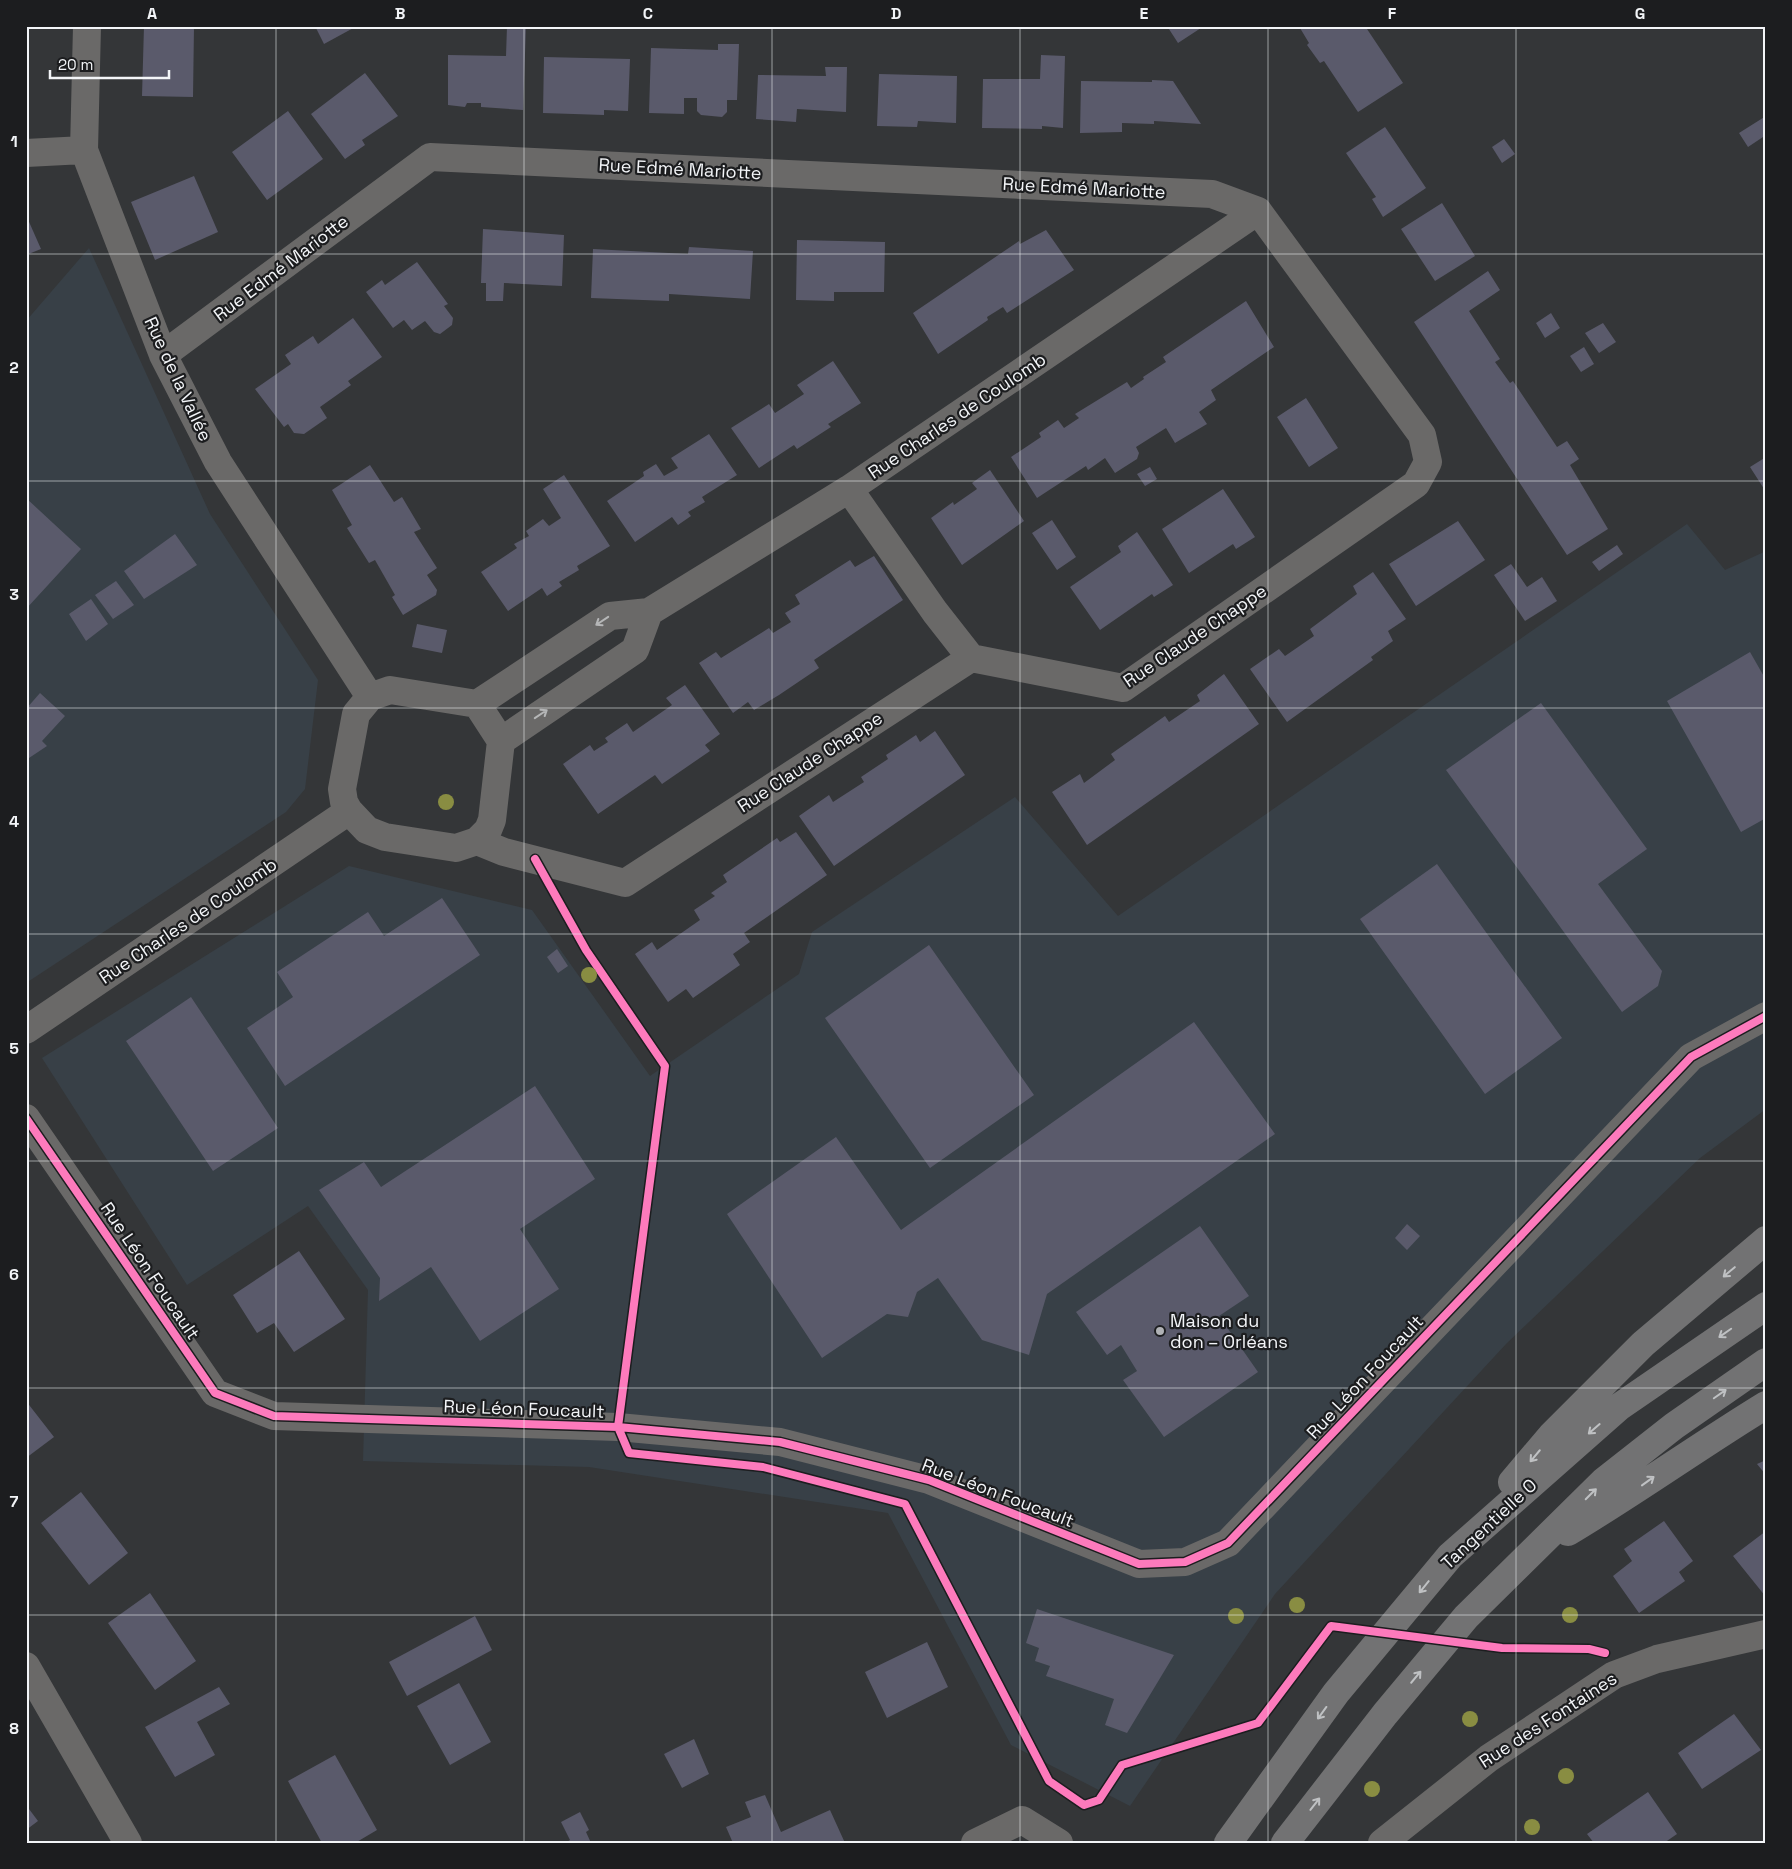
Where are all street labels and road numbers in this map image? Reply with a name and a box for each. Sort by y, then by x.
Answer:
street label: Rue Edmé Mariotte [598,153,762,184]
street label: Rue Edmé Mariotte [1002,172,1166,203]
street label: Rue Edmé Mariotte [209,209,353,326]
street label: Rue de la Vallée [140,313,217,445]
street label: Rue Charles de Coulomb [863,347,1050,484]
street label: Rue Claude Chappe [1118,579,1271,692]
street label: Rue Claude Chappe [733,706,887,817]
street label: Rue Charles de Coulomb [94,852,281,989]
street label: Rue Léon Foucault [96,1197,205,1344]
street label: Rue Léon Foucault [1301,1310,1428,1443]
street label: Rue Léon Foucault [443,1394,605,1423]
street label: Rue Léon Foucault [919,1453,1078,1532]
street label: Tangentielle O [1436,1473,1541,1574]
street label: Rue des Fontaines [1474,1666,1621,1773]

